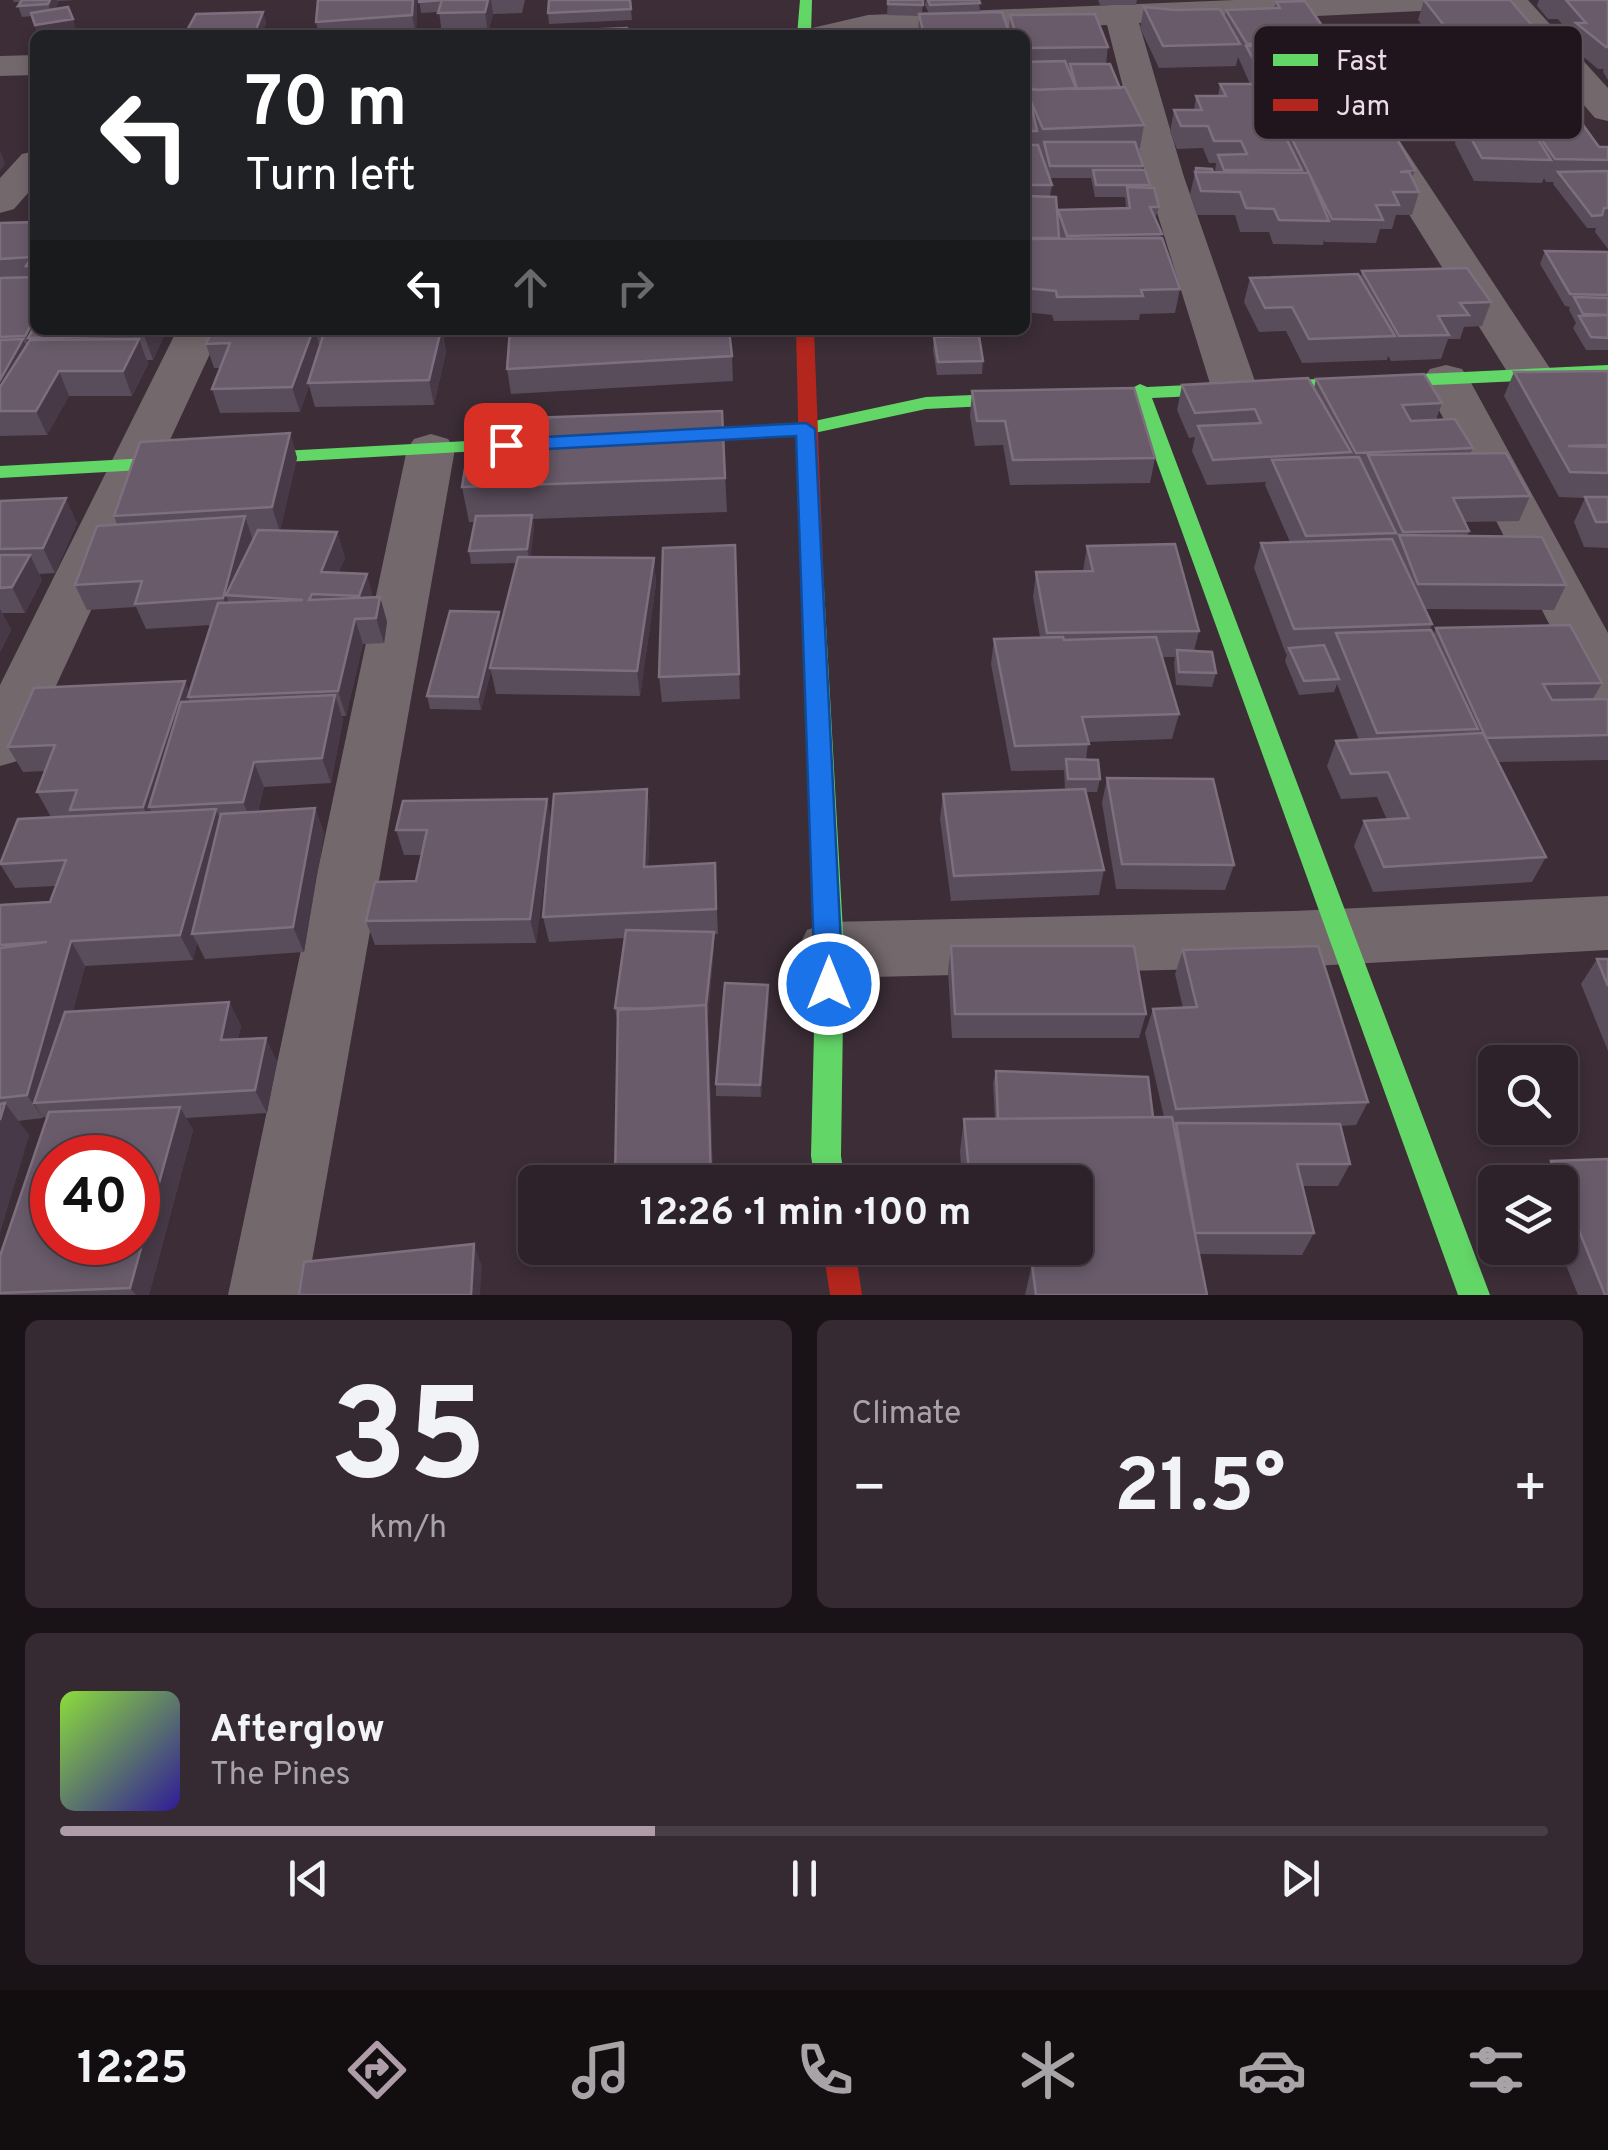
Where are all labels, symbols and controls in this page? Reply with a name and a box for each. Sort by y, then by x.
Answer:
legend [1253,25,1583,140]
text: Fast [1336,45,1388,81]
text: 70 m [245,62,408,151]
icon: left [80,70,210,200]
text: Jam [1336,90,1390,126]
text: Turn left [245,149,416,206]
icon: left [398,260,453,315]
icon: ahead [503,260,558,315]
icon: right [608,260,663,315]
pin [464,403,549,488]
icon: arrive [479,418,534,473]
position arrow [777,932,881,1036]
map controls [1478,1045,1578,1265]
button: search [1478,1045,1578,1145]
speed limit sign: 40 [30,1135,160,1265]
button: layers [1478,1165,1578,1265]
text: 12:26 · 1 min · 100 m [640,1190,971,1239]
text: 35 [330,1361,487,1526]
text: Climate [852,1395,961,1435]
text: 21.5° [1114,1443,1285,1538]
text: − [852,1456,887,1526]
text: + [1513,1456,1548,1526]
text: km/h [369,1509,447,1549]
text: Afterglow [210,1707,385,1756]
text: The Pines [210,1756,351,1796]
icon: previous [281,1851,336,1906]
icon: pause [777,1851,832,1906]
icon: next [1273,1851,1328,1906]
icon: directions [342,2035,412,2105]
icon: music [566,2035,636,2105]
icon: phone [790,2035,860,2105]
icon: climate [1013,2035,1083,2105]
icon: car [1237,2035,1307,2105]
icon: filters [1461,2035,1531,2105]
text: 12:25 [77,2042,188,2099]

